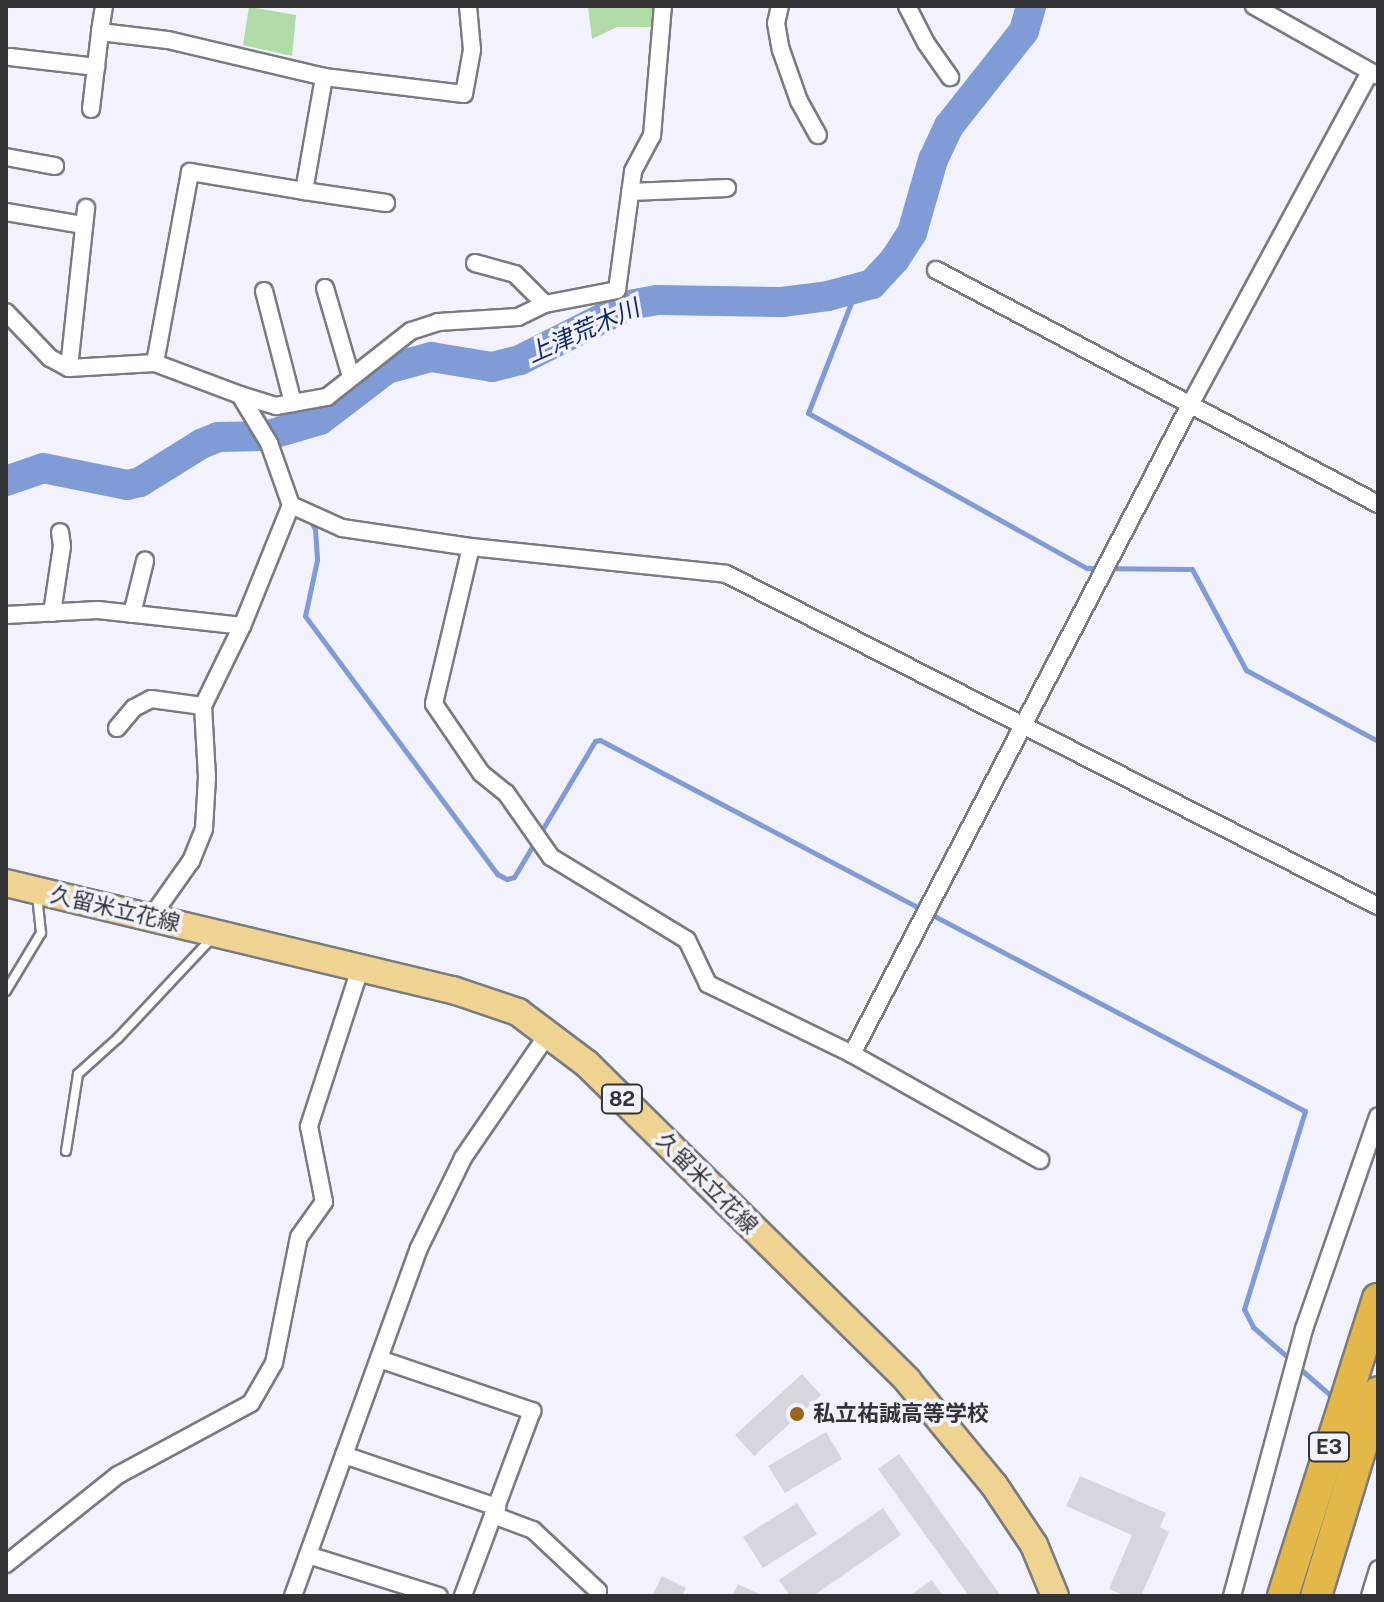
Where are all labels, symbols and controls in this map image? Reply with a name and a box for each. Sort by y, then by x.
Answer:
water label: 上津荒木川 [522,293,644,369]
street label: 久留米立花線 [48,881,182,937]
road number: 82 [600,1083,644,1115]
street label: 久留米立花線 [651,1127,763,1239]
place label: 私立祐誠高等学校 [813,1401,989,1427]
marker: 私立祐誠高等学校 [788,1405,806,1423]
road number: E3 [1307,1431,1351,1463]

